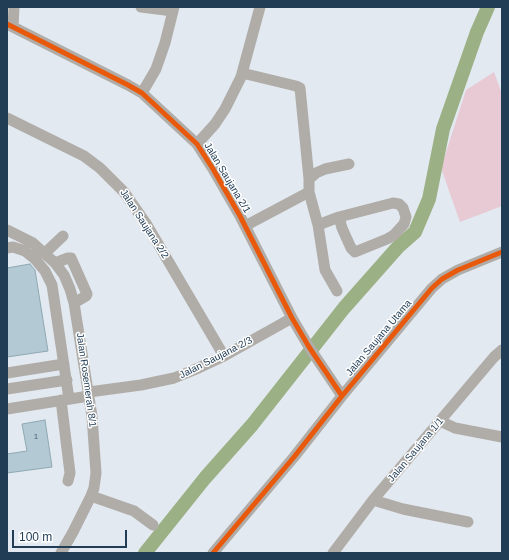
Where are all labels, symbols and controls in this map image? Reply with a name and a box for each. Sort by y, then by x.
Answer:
street label: Jalan Saujana 2/1 [201,141,253,215]
street label: Jalan Saujana 2/2 [117,187,171,261]
street label: Jalan Saujana Utama [344,298,414,378]
street label: Jalan Rosemerah 8/1 [73,332,99,428]
street label: Jalan Saujana 2/3 [178,334,254,382]
street label: Jalan Saujana 1/1 [386,415,446,485]
house number: 1 [34,432,38,442]
scale bar [14,522,129,548]
text: 100 m [19,530,52,544]

